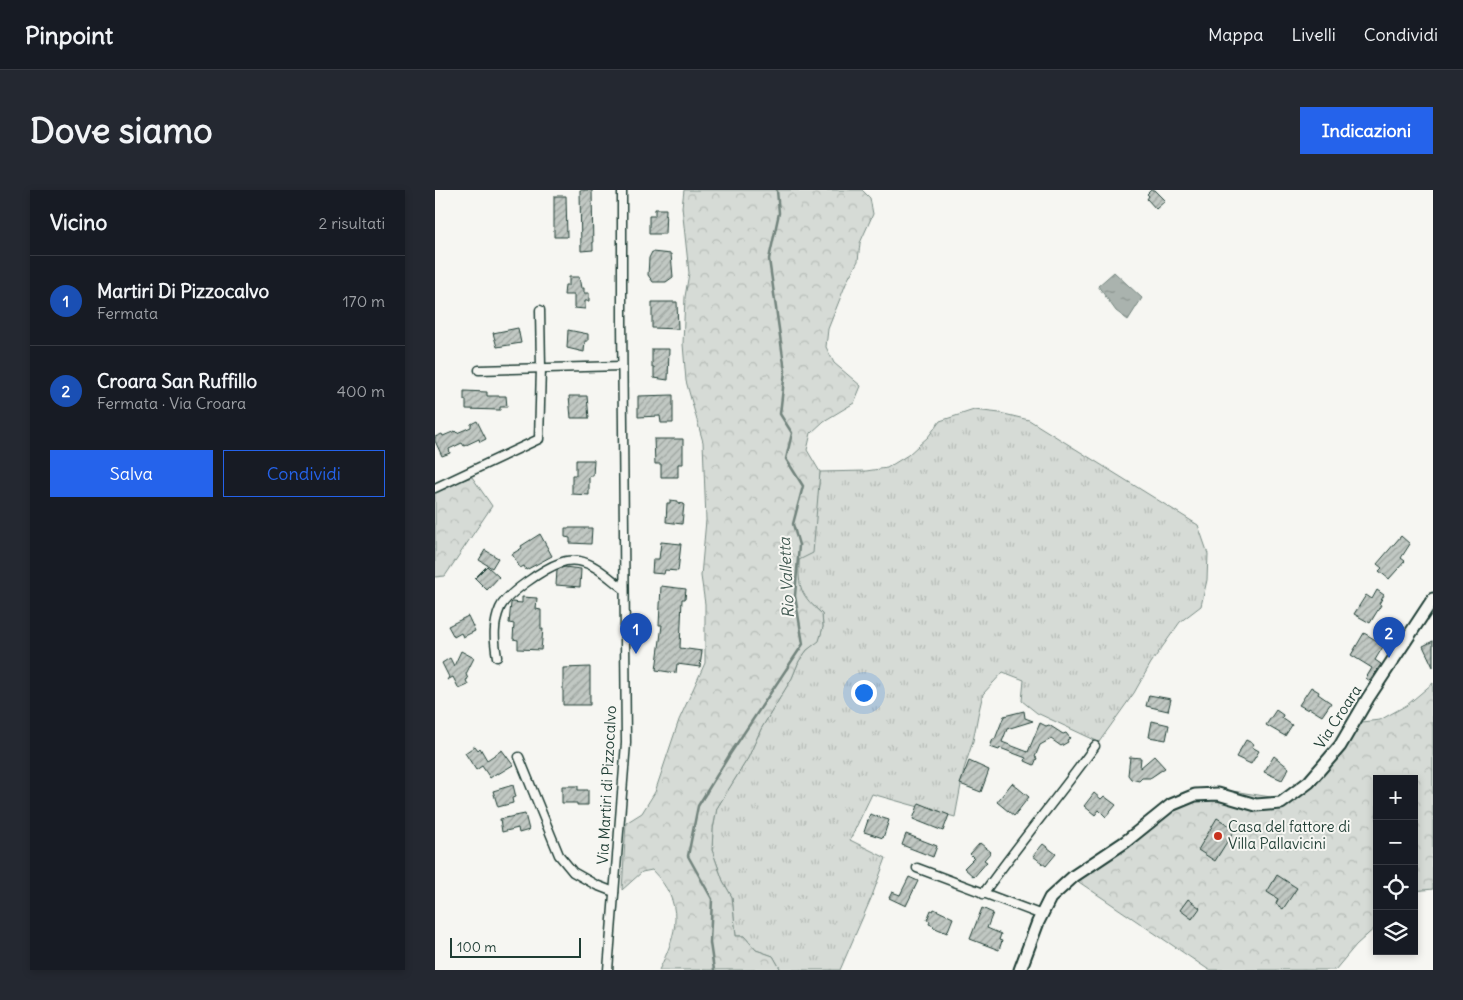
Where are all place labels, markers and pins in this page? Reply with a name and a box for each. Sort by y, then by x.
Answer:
pin: 1 [620,613,652,654]
pin: 2 [1373,617,1405,658]
place label: Casa del fattore di Villa Pallavicini [1228,817,1350,853]
marker: Casa del fattore di Villa Pallavicini [1212,830,1224,842]

